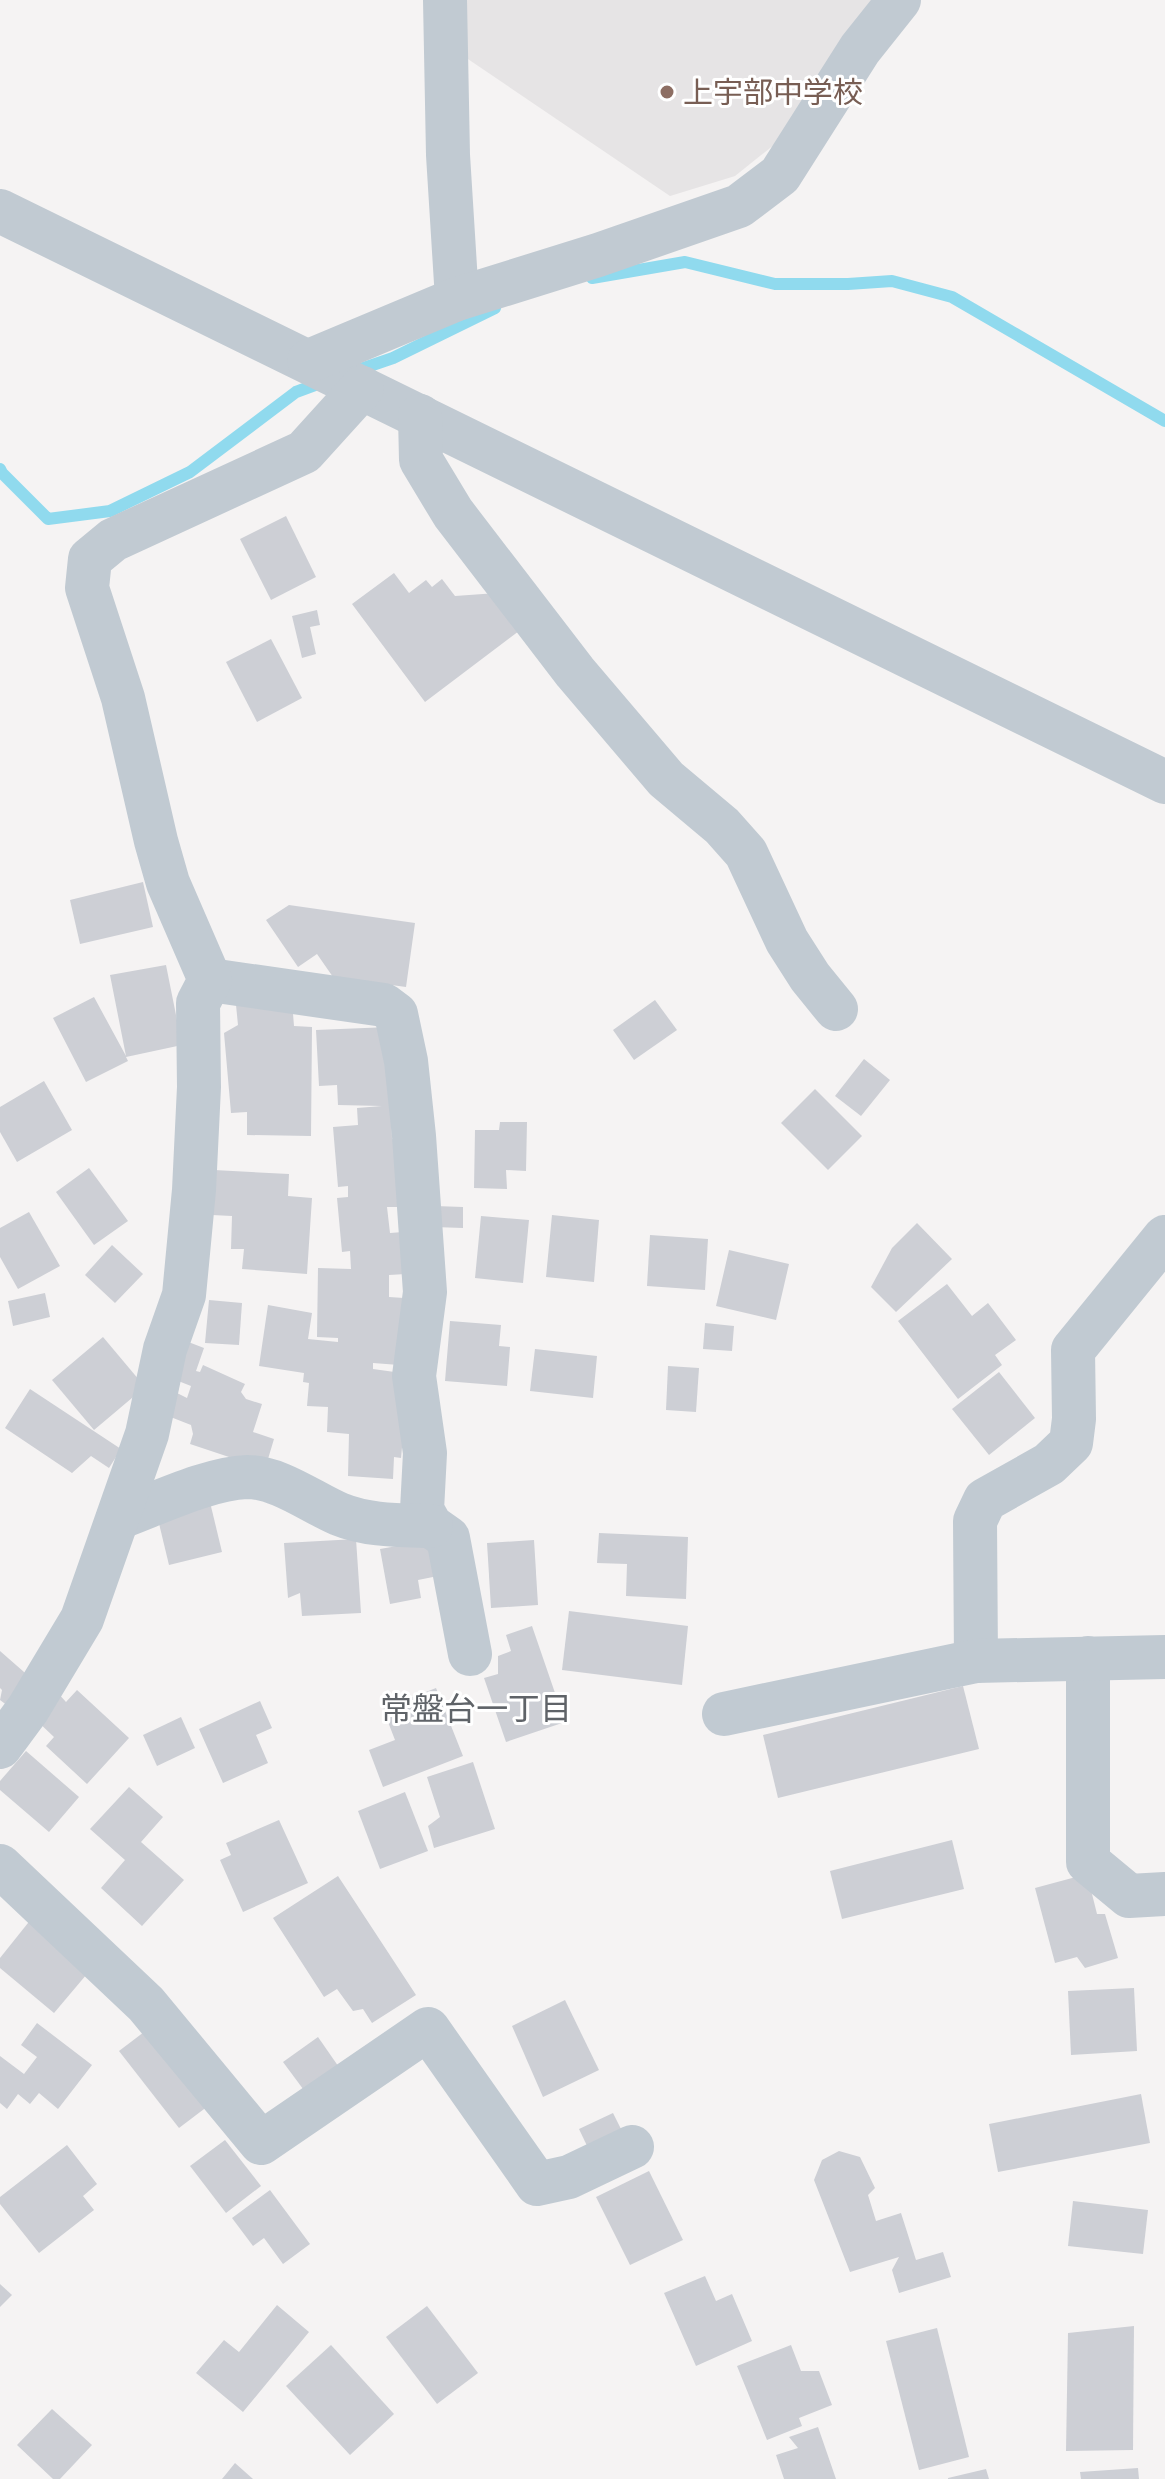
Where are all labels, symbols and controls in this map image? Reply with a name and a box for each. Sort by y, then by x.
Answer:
place label: 上宇部中学校 [683,73,863,111]
marker: 上宇部中学校 [658,83,676,101]
district label: 常盤台一丁目 [380,1688,572,1728]

